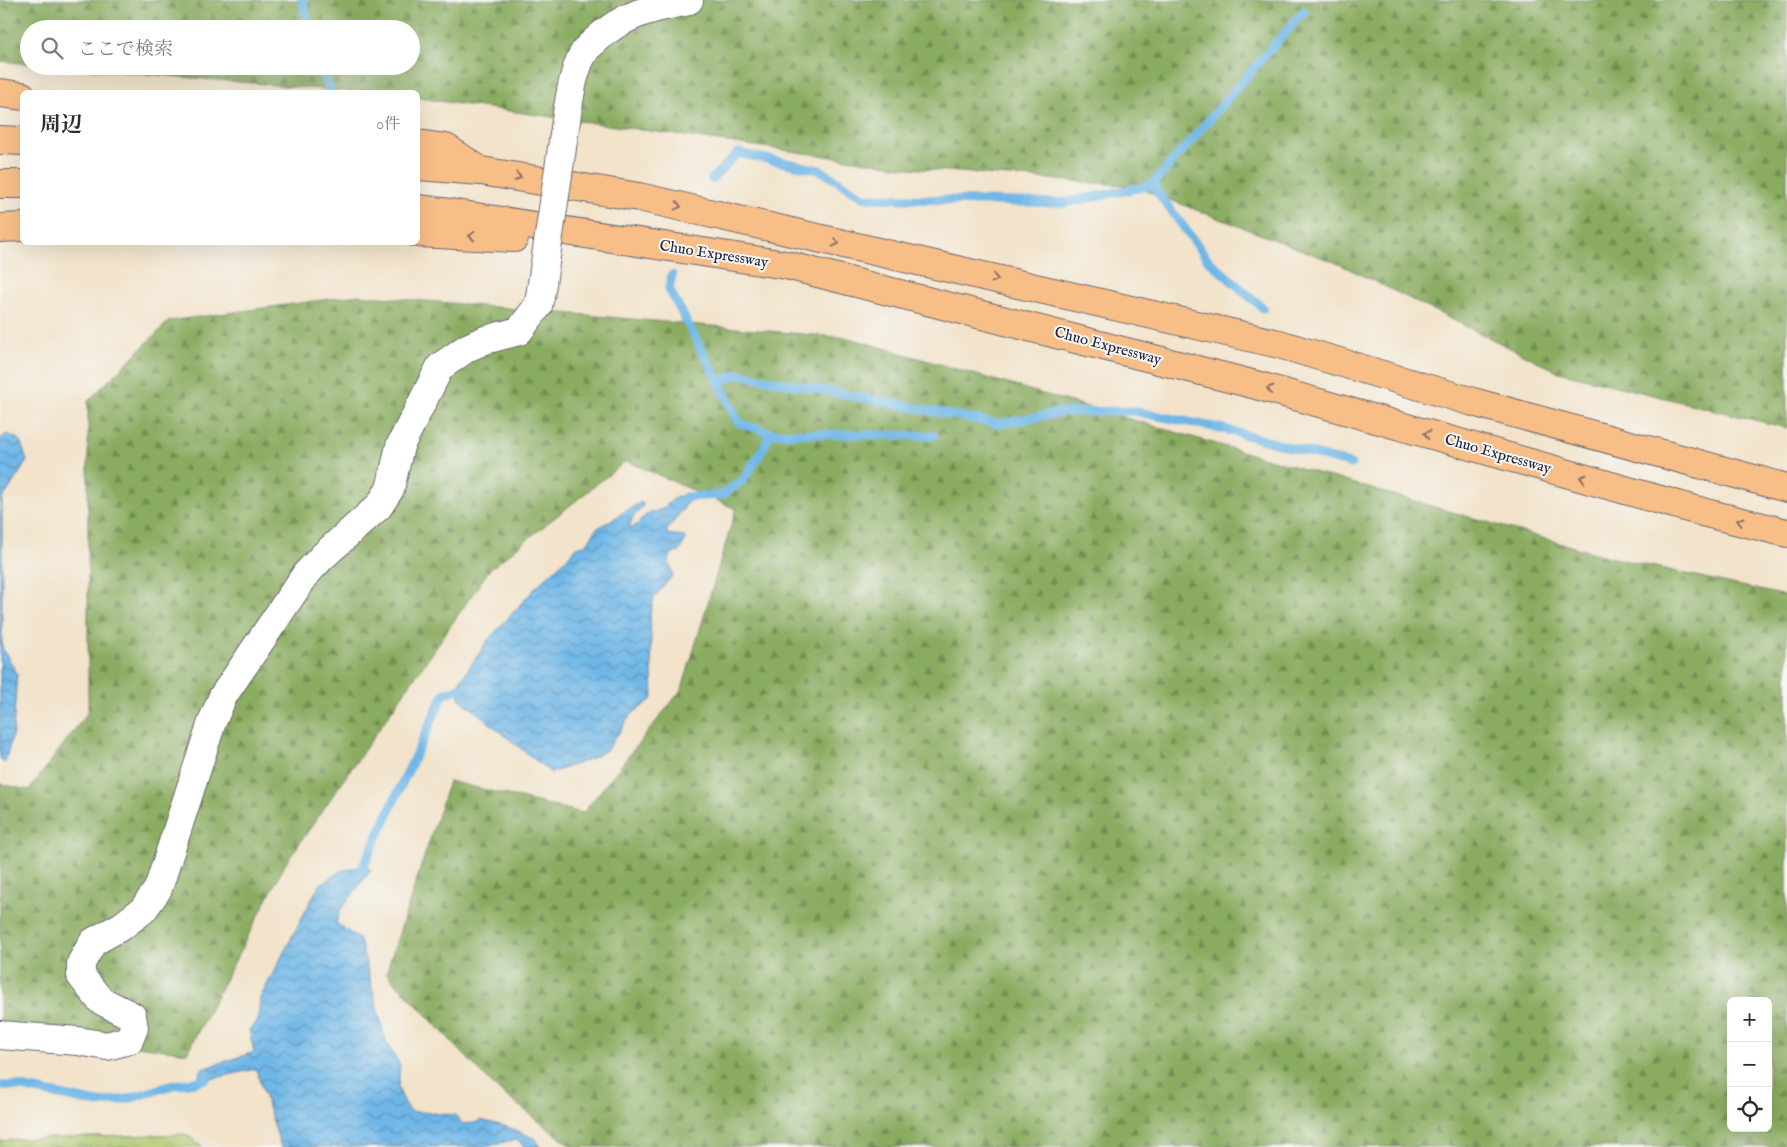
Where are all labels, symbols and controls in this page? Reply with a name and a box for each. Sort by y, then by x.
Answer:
search box [20,20,420,75]
icon: search [38,34,66,62]
text: ここで検索 [78,38,173,62]
text: 周辺 [40,112,82,139]
text: 0件 [376,115,400,135]
one-way arrow [514,172,522,182]
one-way arrow [673,200,682,211]
one-way arrow [468,230,476,241]
street label: Chuo Expressway [658,236,770,272]
one-way arrow [832,237,841,248]
one-way arrow [990,273,999,284]
street label: Chuo Expressway [1052,323,1164,370]
one-way arrow [1267,385,1275,395]
one-way arrow [1423,429,1431,439]
street label: Chuo Expressway [1443,430,1554,478]
one-way arrow [1579,473,1588,484]
one-way arrow [1735,516,1744,527]
map controls [1727,997,1772,1132]
button: + [1727,997,1772,1042]
button: − [1727,1042,1772,1087]
button: locate [1727,1087,1772,1132]

